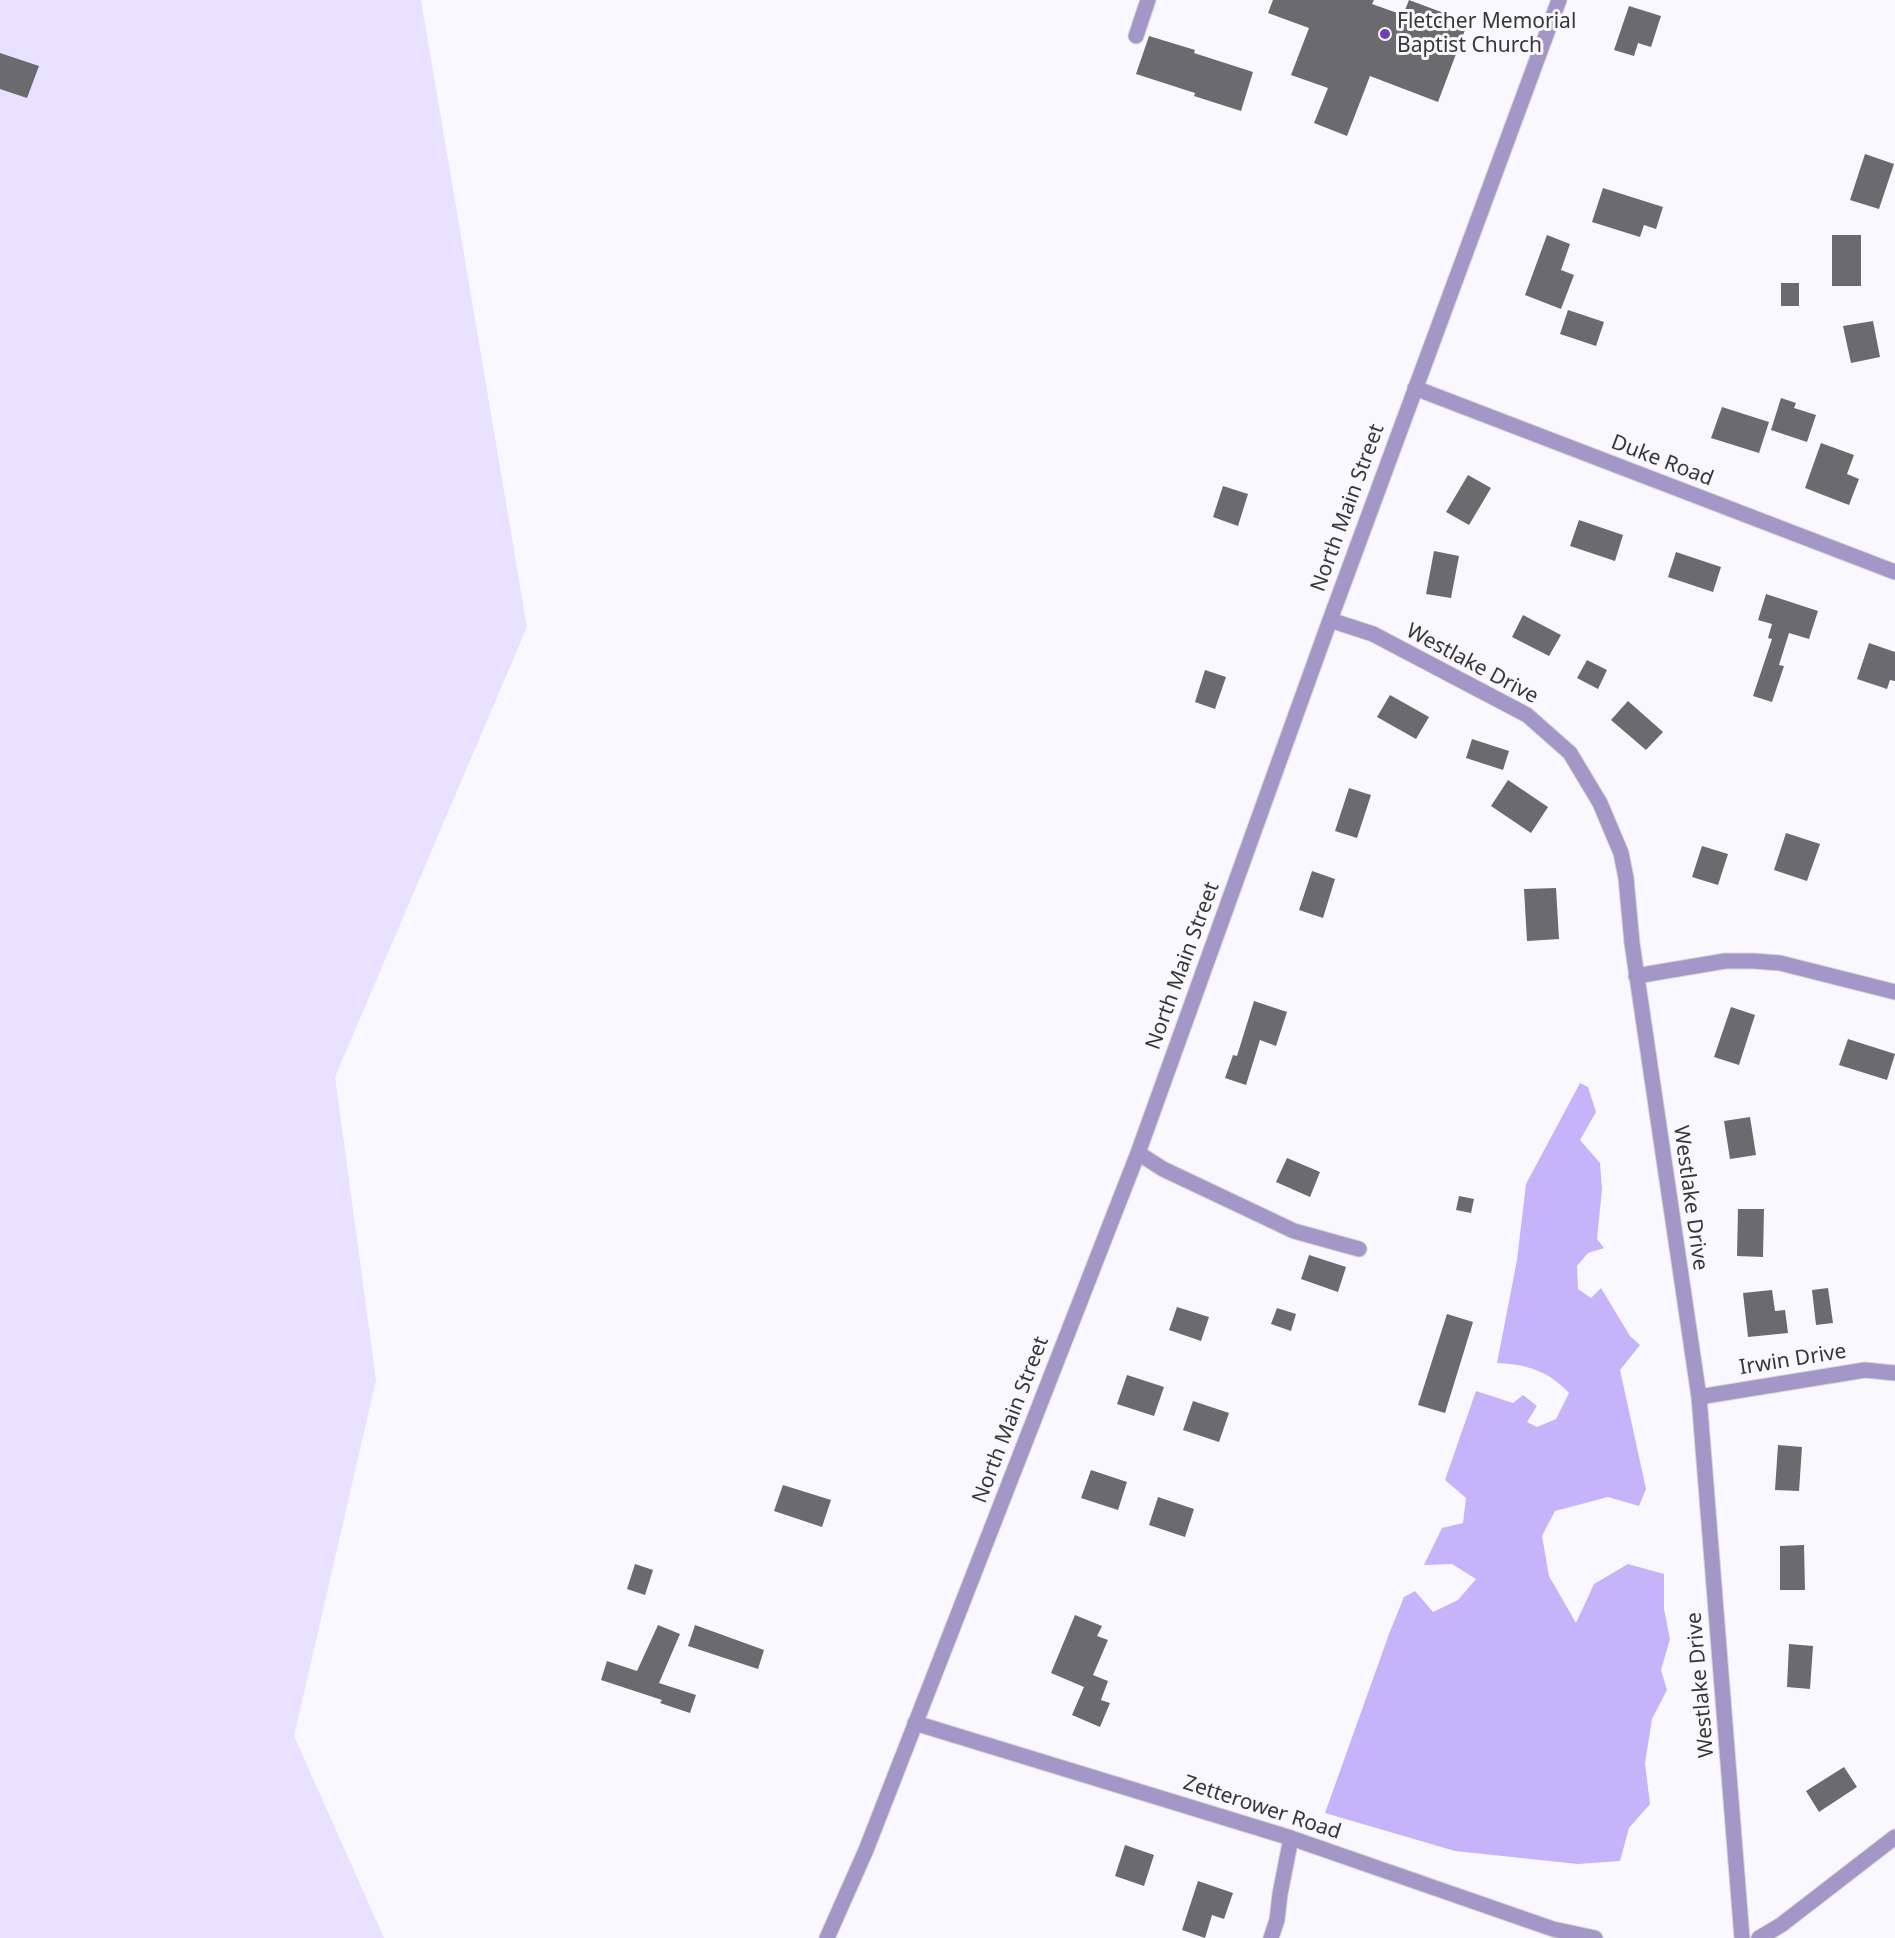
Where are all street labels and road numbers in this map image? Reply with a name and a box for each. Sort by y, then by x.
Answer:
street label: North Main Street [1306,421,1390,595]
street label: Duke Road [1607,430,1717,492]
street label: Westlake Drive [1402,619,1542,709]
street label: North Main Street [1141,879,1225,1053]
street label: Westlake Drive [1667,1124,1713,1272]
street label: North Main Street [968,1333,1054,1507]
street label: Irwin Drive [1738,1339,1848,1381]
street label: Westlake Drive [1682,1611,1720,1759]
street label: Zetterower Road [1180,1771,1344,1845]

